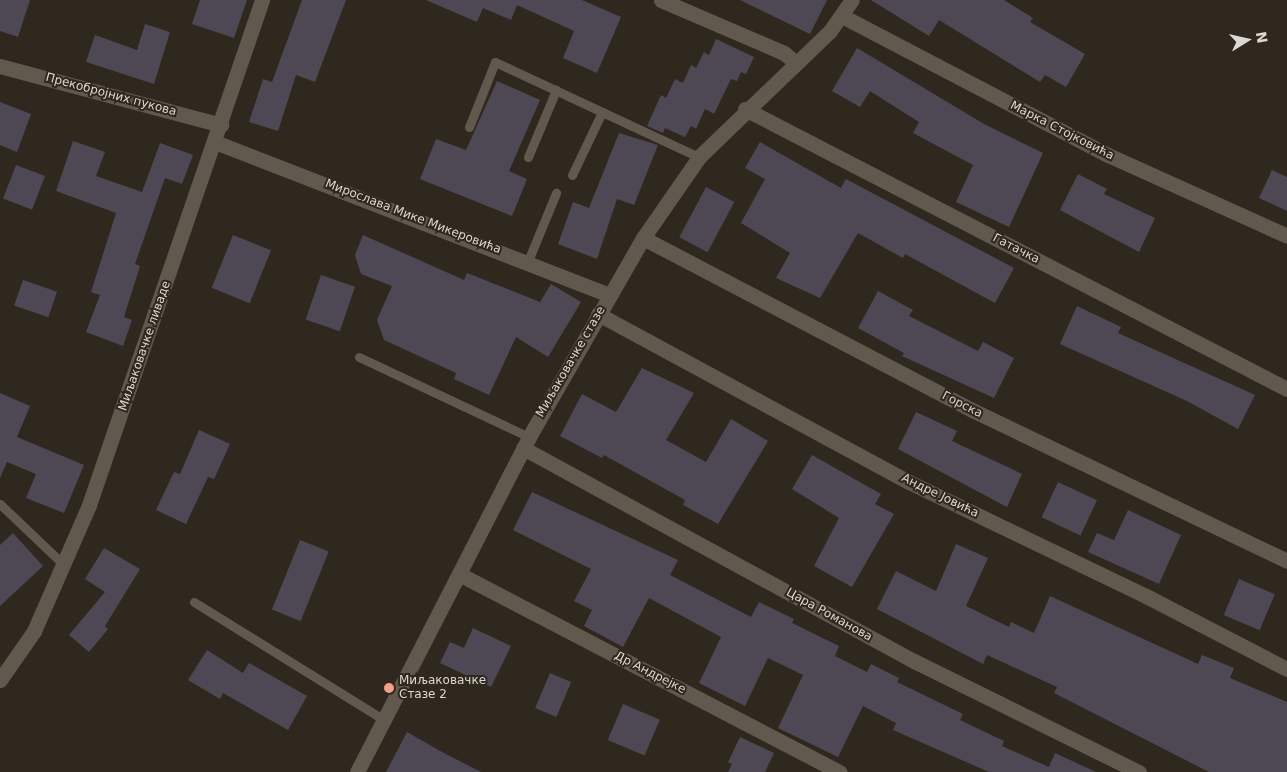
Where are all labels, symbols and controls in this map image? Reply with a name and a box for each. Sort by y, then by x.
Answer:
north arrow [1222,15,1272,65]
text: N [1253,30,1271,45]
street label: Прекобројних пукова [44,71,178,119]
street label: Марка Стојковића [1008,99,1116,163]
street label: Мирослава Мике Микеровића [323,177,503,257]
street label: Гатачка [990,231,1042,267]
street label: Миљаковачке ливаде [116,279,174,413]
street label: Миљаковачке стазе [533,304,609,420]
street label: Горска [939,389,985,421]
street label: Андре Јовића [899,471,981,521]
street label: Цара Романова [784,585,874,645]
street label: Др Андрејке [612,649,688,697]
place label: Миљаковачке Стазе 2 [399,674,486,702]
marker: Миљаковачке Стазе 2 [383,682,395,694]

